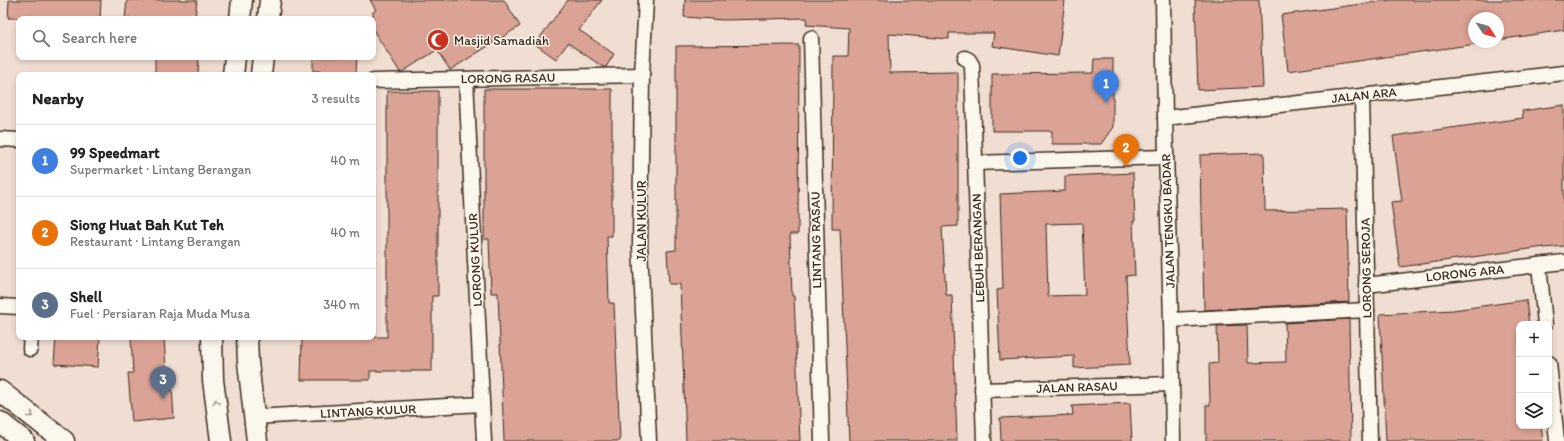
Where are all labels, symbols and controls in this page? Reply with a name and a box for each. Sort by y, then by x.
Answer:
north arrow [1468,12,1504,48]
search box [16,16,376,60]
icon: search [30,27,52,49]
mosque icon: Masjid Samadiah [425,27,451,53]
text: Search here [62,29,137,47]
place label: Masjid Samadiah [454,33,549,48]
street label: LORONG RASAU [461,70,555,86]
pin: 1 [1093,70,1119,103]
street label: JALAN ARA [1331,84,1398,106]
text: Nearby [32,88,84,108]
text: 3 results [311,91,360,106]
pin: 2 [1113,134,1139,167]
text: 99 Speedmart [70,144,160,162]
your location [1010,148,1030,168]
text: 1 [42,153,48,168]
text: 40 m [330,153,360,168]
street label: JALAN TENGKU BADAR [1158,153,1178,288]
text: Supermarket · Lintang Berangan [70,162,251,177]
street label: JALAN KULUR [634,180,649,262]
street label: LINTANG RASAU [808,191,824,289]
street label: LEBUH BERANGAN [969,193,987,303]
street label: LORONG KULUR [465,213,485,307]
text: Siong Huat Bah Kut Teh [70,216,224,234]
street label: LORONG SEROJA [1358,217,1374,318]
text: 2 [42,225,48,240]
text: 40 m [330,225,360,240]
text: Restaurant · Lintang Berangan [70,234,241,249]
street label: LORONG ARA [1425,261,1506,285]
text: Shell [70,288,102,306]
text: 3 [41,297,49,312]
text: 340 m [323,297,360,312]
text: Fuel · Persiaran Raja Muda Musa [70,306,250,321]
map controls [1516,321,1552,429]
button: + [1516,321,1552,357]
button: − [1516,357,1552,393]
pin: 3 [150,366,176,399]
street label: JALAN RASAU [1036,378,1118,396]
button: layers [1516,393,1552,429]
one-way arrow [212,399,221,405]
street label: LINTANG KULUR [320,401,416,421]
one-way arrow [26,410,33,417]

